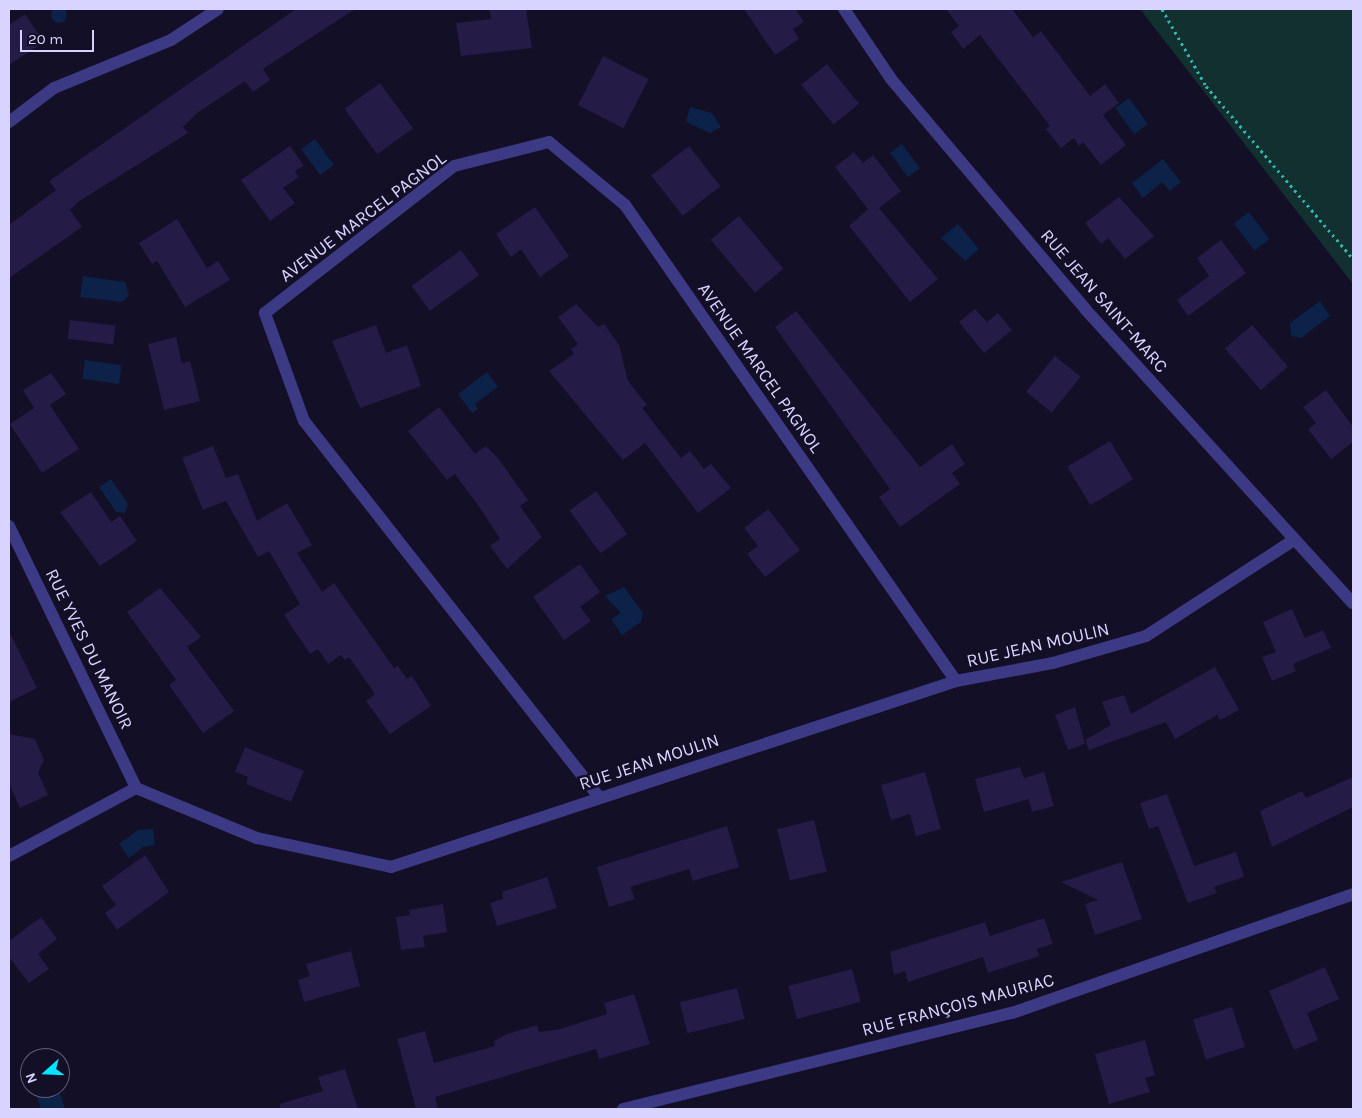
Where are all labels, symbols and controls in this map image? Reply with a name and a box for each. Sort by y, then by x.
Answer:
scale bar [22,20,96,52]
text: 20 m [28,30,63,48]
street label: AVENUE MARCEL PAGNOL [276,147,450,287]
street label: RUE JEAN SAINT-MARC [1036,225,1172,377]
street label: AVENUE MARCEL PAGNOL [693,279,827,457]
street label: RUE YVES DU MANOIR [41,565,137,733]
street label: RUE JEAN MOULIN [965,618,1111,672]
street label: RUE JEAN MOULIN [576,729,722,795]
street label: RUE FRANÇOIS MAURIAC [860,969,1056,1041]
north arrow [20,1048,70,1098]
text: N [22,1070,41,1086]

